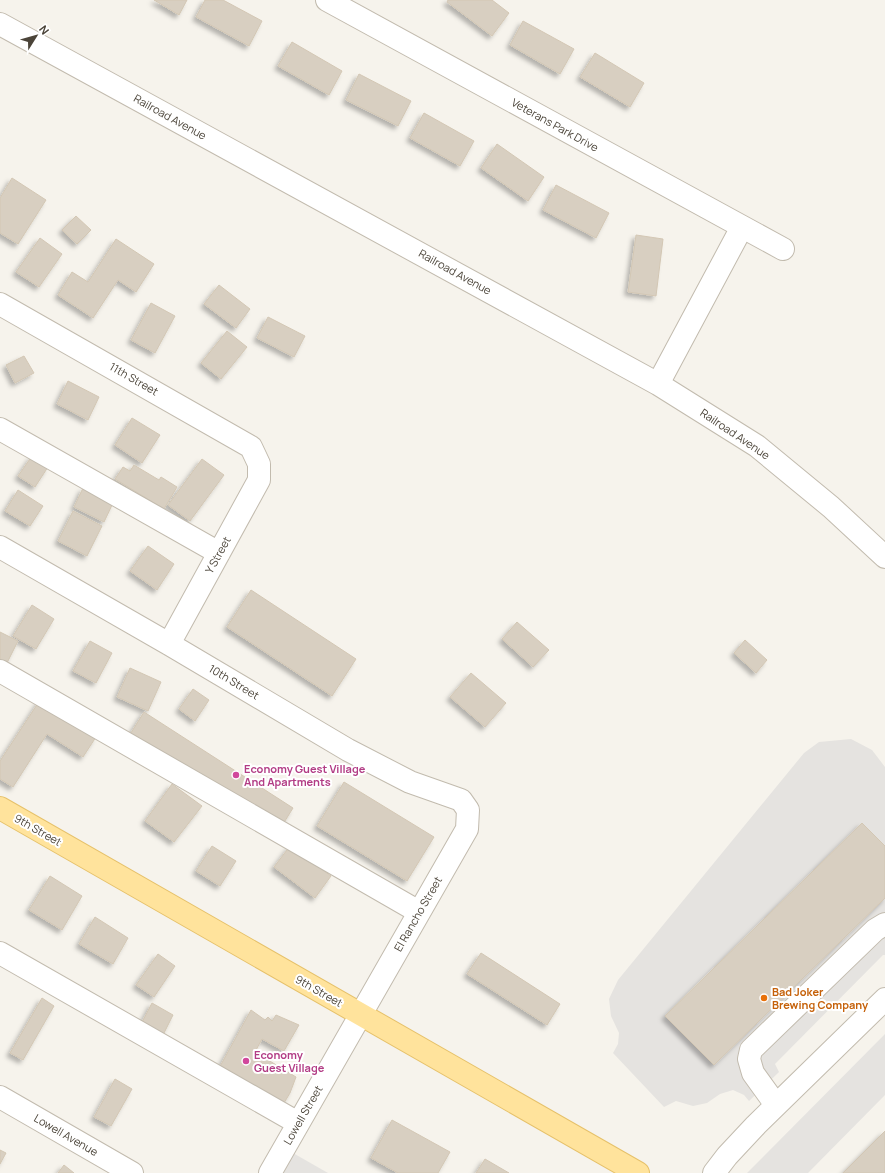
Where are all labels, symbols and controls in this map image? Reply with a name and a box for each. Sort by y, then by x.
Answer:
north arrow [16,16,56,56]
text: N [36,22,53,37]
street label: Railroad Avenue [131,90,210,143]
street label: Veterans Park Drive [509,94,602,155]
street label: Railroad Avenue [416,245,495,298]
street label: 11th Street [107,359,161,399]
street label: Railroad Avenue [697,405,774,463]
street label: Y Street [201,534,234,576]
street label: 10th Street [206,661,262,703]
place label: Economy Guest Village And Apartments [244,761,366,789]
marker: Economy Guest Village And Apartments [231,770,241,780]
street label: 9th Street [12,810,65,849]
street label: El Rancho Street [390,874,445,954]
street label: 9th Street [293,971,346,1010]
place label: Bad Joker Brewing Company [772,984,869,1012]
marker: Bad Joker Brewing Company [759,993,769,1003]
place label: Economy Guest Village [254,1047,325,1075]
marker: Economy Guest Village [241,1056,251,1066]
street label: Lowell Street [280,1082,326,1147]
street label: Lowell Avenue [32,1110,101,1159]

